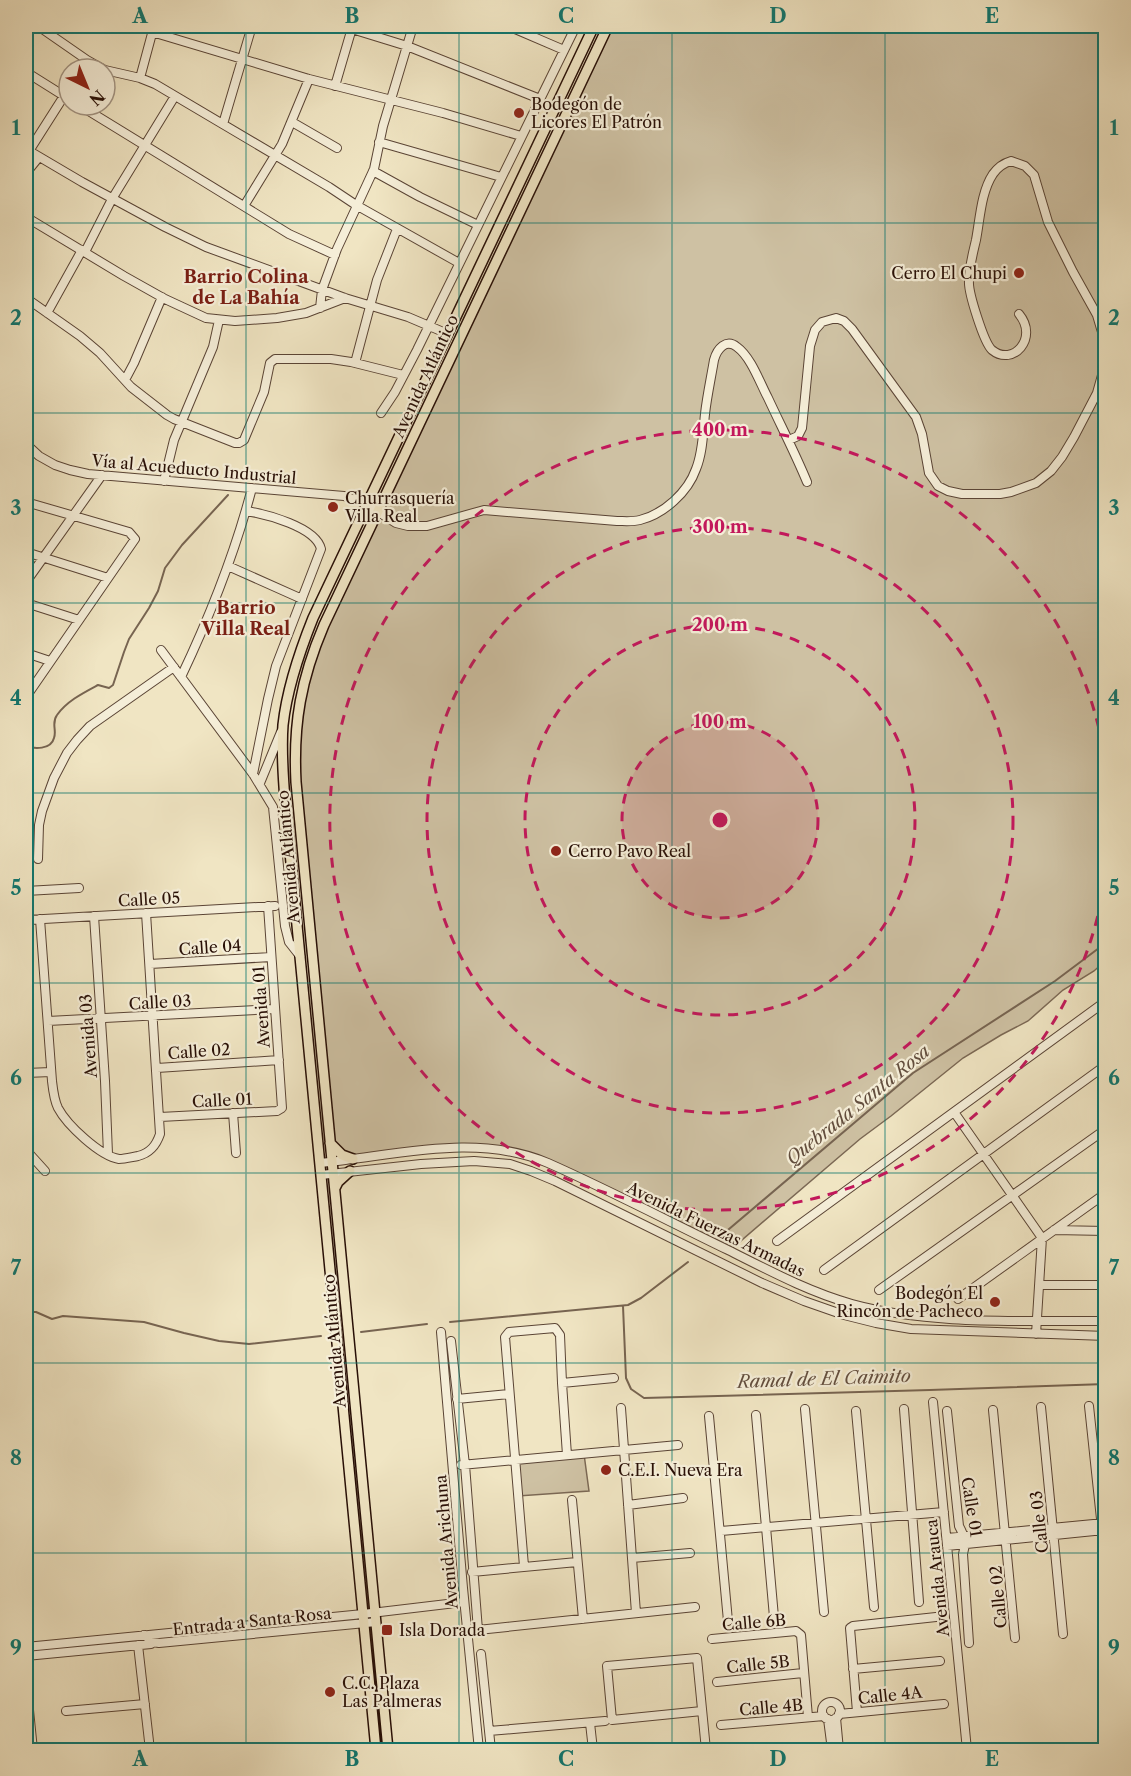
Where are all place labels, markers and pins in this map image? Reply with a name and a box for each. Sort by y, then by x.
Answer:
place label: Bodegón de Licores El Patrón [531,94,662,132]
marker: Bodegón de Licores El Patrón [512,106,526,120]
place label: Cerro El Chupi [891,263,1007,283]
marker: Cerro El Chupi [1012,266,1026,280]
place label: Churrasquería Villa Real [344,488,455,526]
marker: Churrasquería Villa Real [326,500,340,514]
centre of rings [710,810,730,830]
place label: Cerro Pavo Real [568,841,691,861]
marker: Cerro Pavo Real [549,844,563,858]
place label: Bodegón El Rincón de Pacheco [837,1283,983,1321]
marker: Bodegón El Rincón de Pacheco [988,1295,1002,1309]
place label: C.E.I. Nueva Era [618,1460,743,1480]
marker: C.E.I. Nueva Era [599,1463,613,1477]
place label: Isla Dorada [399,1620,486,1640]
marker: Isla Dorada [380,1623,394,1637]
place label: C.C. Plaza Las Palmeras [342,1673,442,1711]
marker: C.C. Plaza Las Palmeras [323,1685,337,1699]

